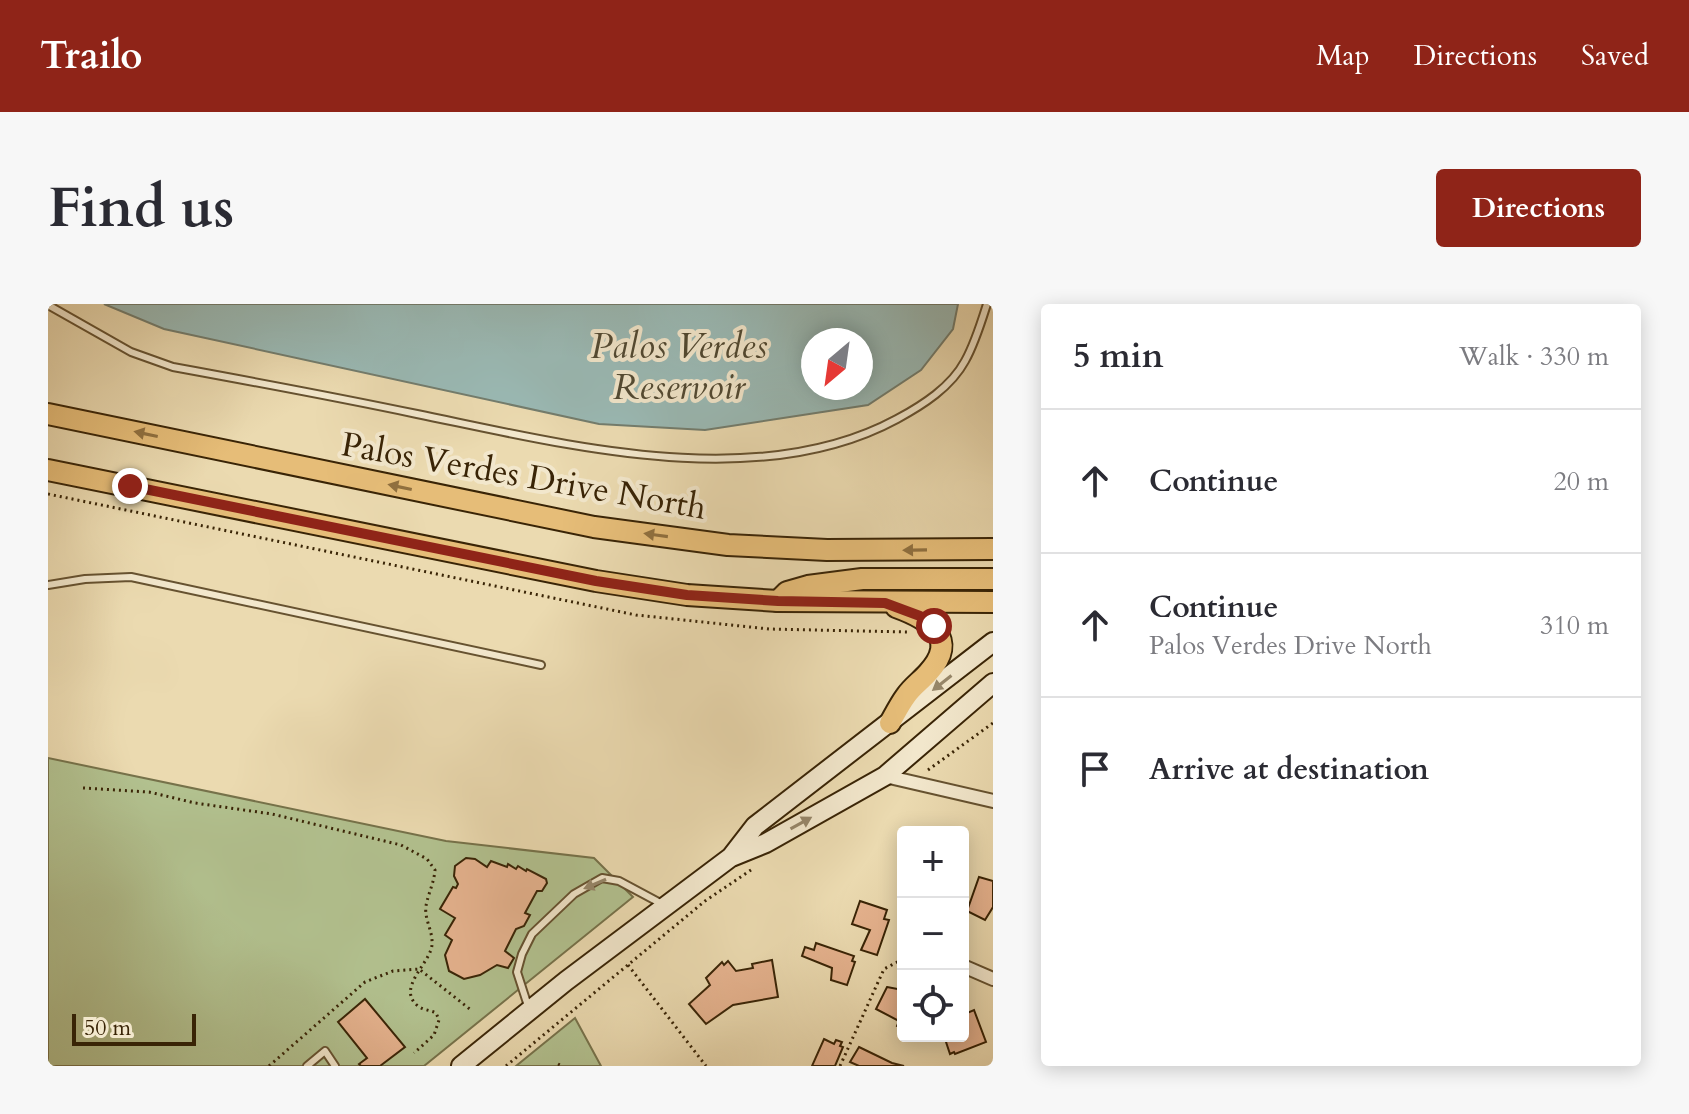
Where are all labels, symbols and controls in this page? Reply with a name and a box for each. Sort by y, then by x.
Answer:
text: Trailo [40,30,142,82]
text: Map [1316,37,1370,75]
text: Directions [1414,37,1537,75]
text: Saved [1581,37,1649,75]
button: Directions [1436,169,1641,247]
text: Find us [48,171,234,246]
water label: Palos Verdes Reservoir [591,322,767,412]
north arrow [801,328,873,400]
text: 5 min [1073,333,1164,379]
text: Walk · 330 m [1459,339,1609,374]
street label: Palos Verdes Drive North [338,421,710,531]
one-way arrow [133,427,158,440]
icon: ahead [1073,459,1117,503]
text: Continue [1149,461,1278,502]
text: 20 m [1553,464,1609,499]
route end [112,468,148,504]
one-way arrow [388,480,413,492]
one-way arrow [643,528,668,541]
one-way arrow [902,543,927,556]
text: Continue [1149,587,1278,628]
icon: ahead [1073,603,1117,647]
route start [916,608,952,644]
text: 310 m [1540,608,1609,643]
text: Palos Verdes Drive North [1149,628,1432,663]
one-way arrow [932,675,952,691]
icon: arrive [1073,747,1117,791]
text: Arrive at destination [1149,749,1429,790]
one-way arrow [790,816,813,830]
map controls [897,826,969,1042]
button: + [897,826,969,898]
one-way arrow [582,878,606,891]
button: − [897,898,969,970]
button: locate [897,970,969,1042]
scale bar [72,1010,196,1046]
text: 50 m [84,1013,131,1043]

